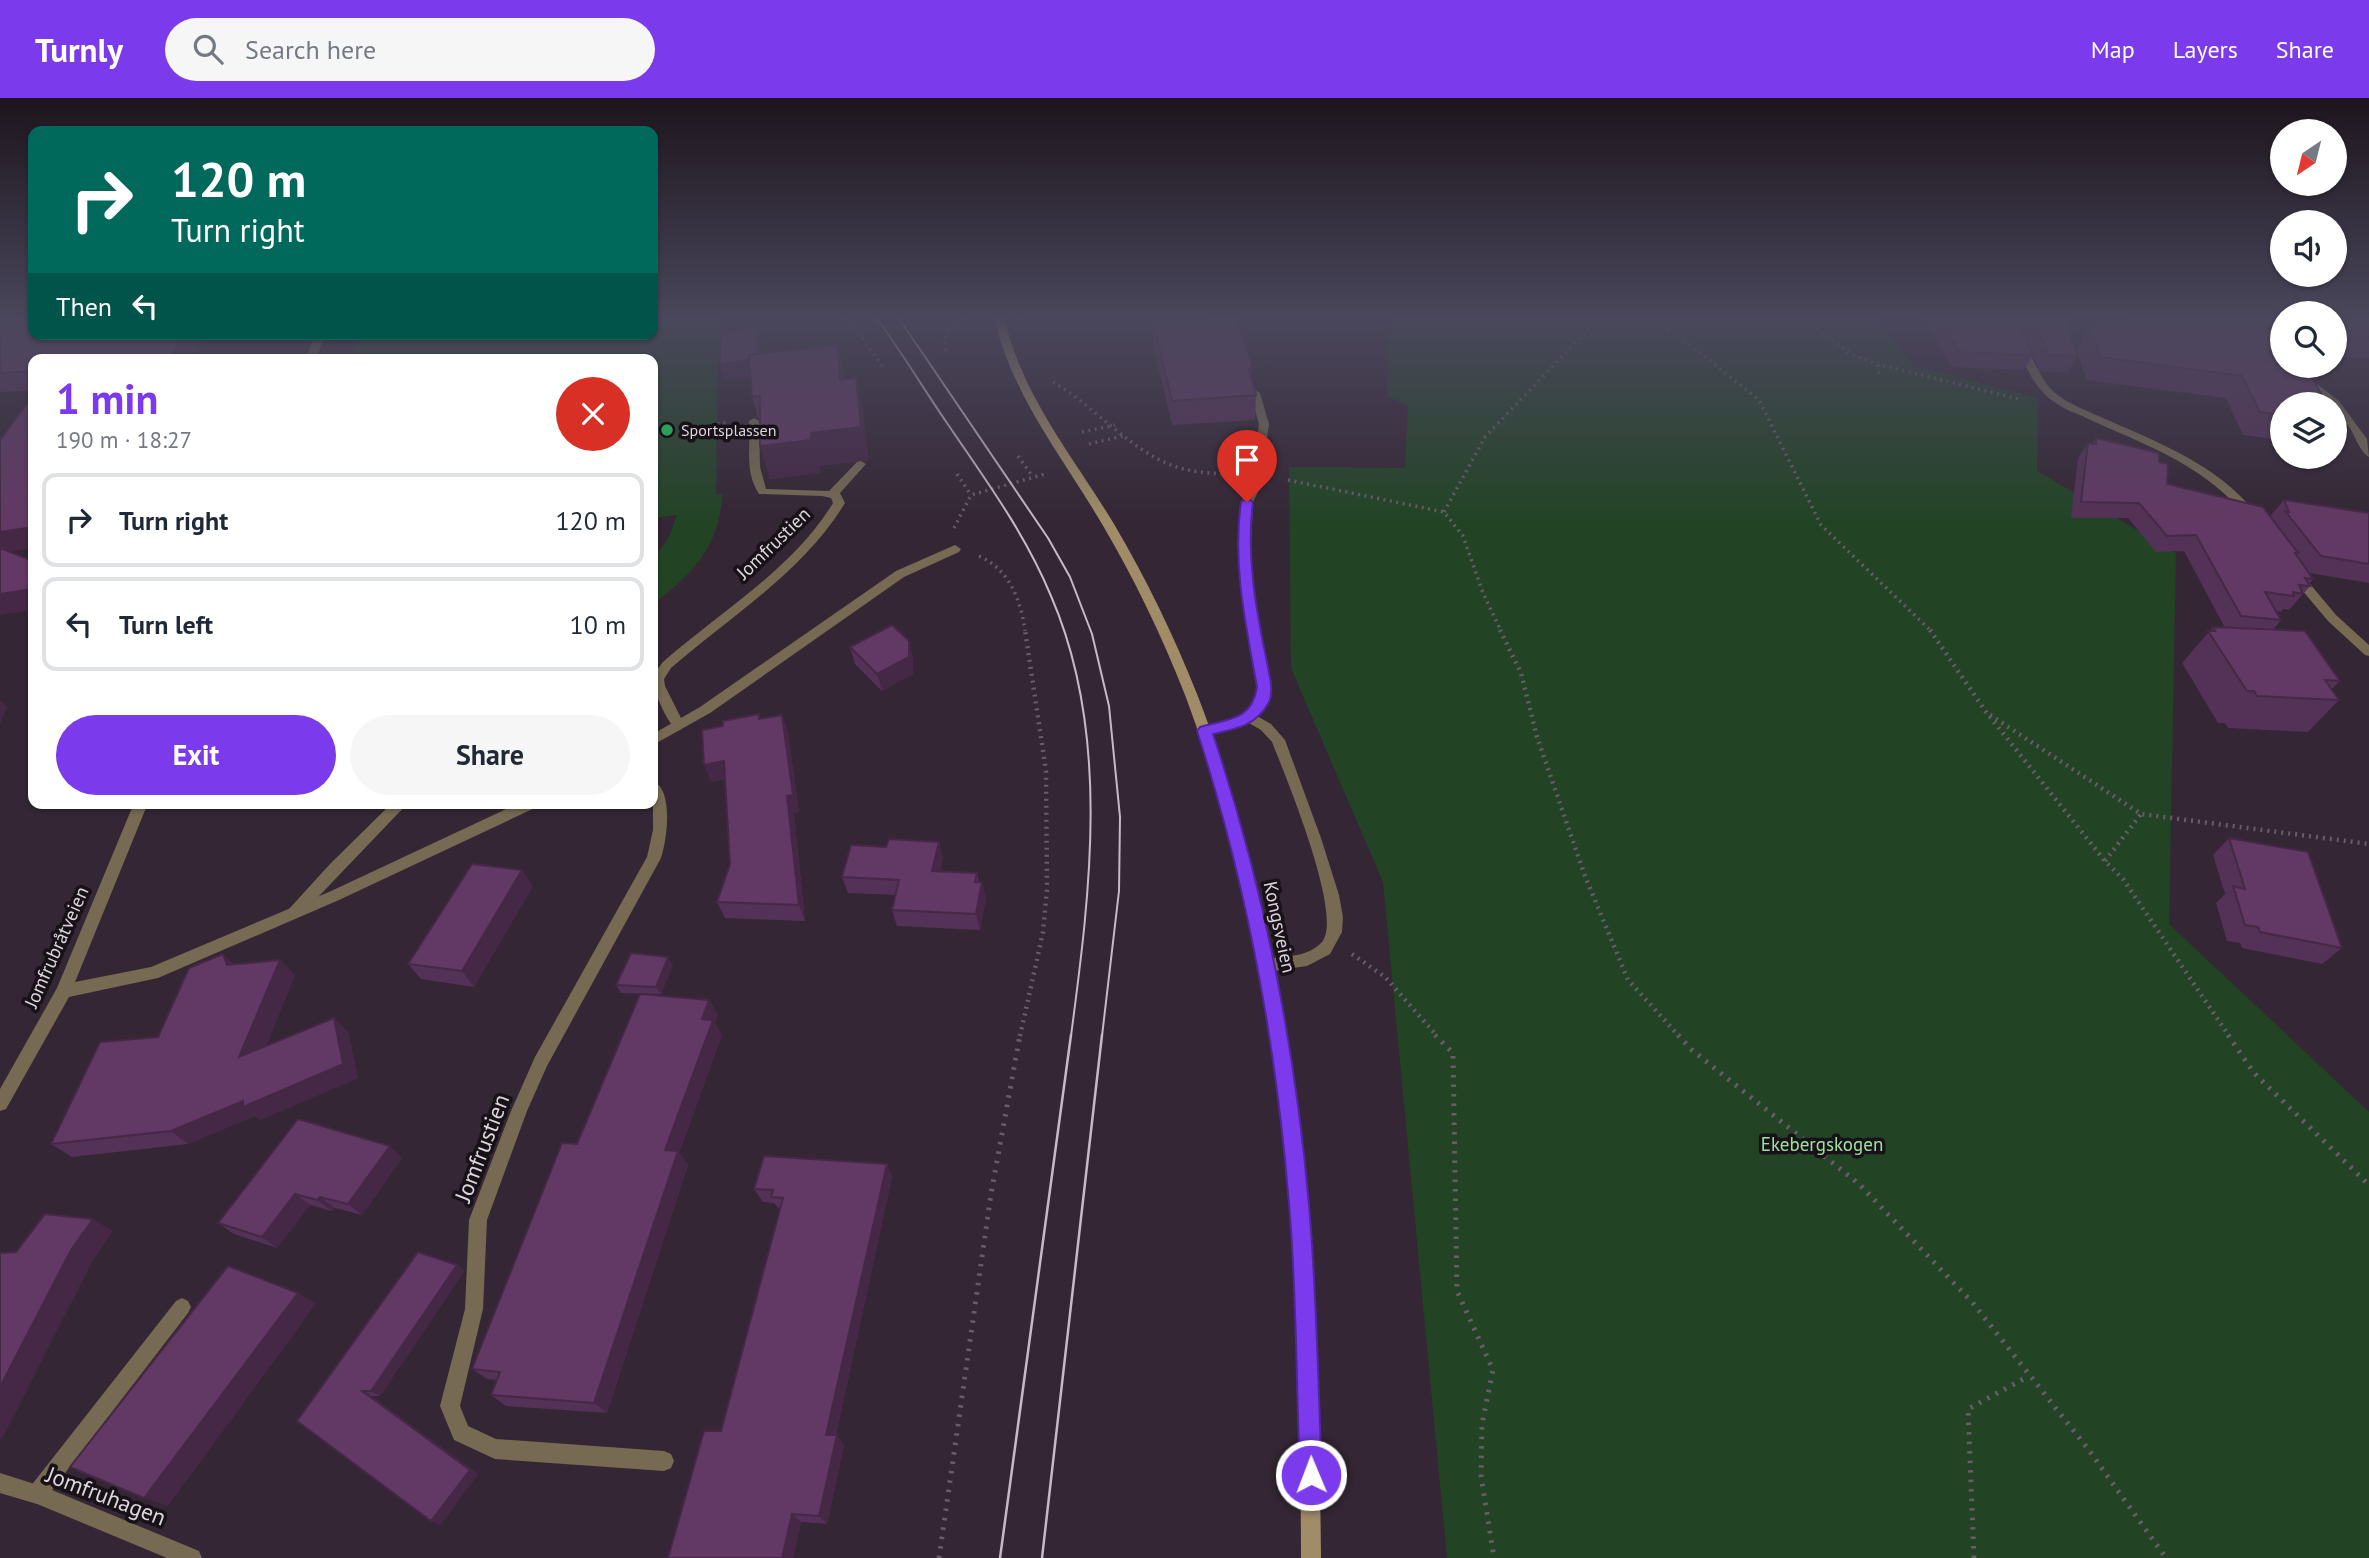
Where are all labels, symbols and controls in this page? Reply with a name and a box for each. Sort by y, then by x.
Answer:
search box [165,18,655,81]
text: Turnly [35,28,123,71]
icon: search [189,30,227,68]
text: Search here [245,33,376,66]
text: Map [2091,34,2135,65]
text: Layers [2173,34,2238,65]
text: Share [2276,34,2334,65]
north arrow [2270,119,2347,196]
map controls [2270,119,2347,469]
text: 120 m [171,147,306,211]
icon: right [56,154,147,245]
text: Turn right [171,209,305,251]
button: sound [2270,210,2347,287]
icon: left [126,287,164,325]
text: Then [56,290,112,323]
button: search [2270,301,2347,378]
text: 1 min [56,371,158,426]
button: close [556,377,630,451]
button: layers [2270,392,2347,469]
place label: Sportsplassen [681,420,776,440]
marker: Sportsplassen [659,422,675,438]
text: 190 m · 18:27 [56,425,192,454]
pin [1217,430,1277,502]
icon: arrive [1228,441,1266,479]
icon: right [60,501,98,539]
street label: Jomfrustien [730,502,815,585]
text: Turn right [119,504,228,537]
text: 120 m [555,504,626,537]
icon: left [60,605,98,643]
text: Turn left [119,608,213,641]
text: 10 m [570,608,626,641]
button: Exit [56,715,336,795]
button: Share [350,715,630,795]
street label: Kongsveien [1259,879,1301,975]
street label: Jomfrubråtveien [18,883,93,1012]
street label: Jomfrustien [447,1090,515,1207]
park label: Ekebergskogen [1761,1132,1883,1156]
position arrow [1274,1438,1348,1512]
street label: Jomfruhagen [41,1459,170,1532]

